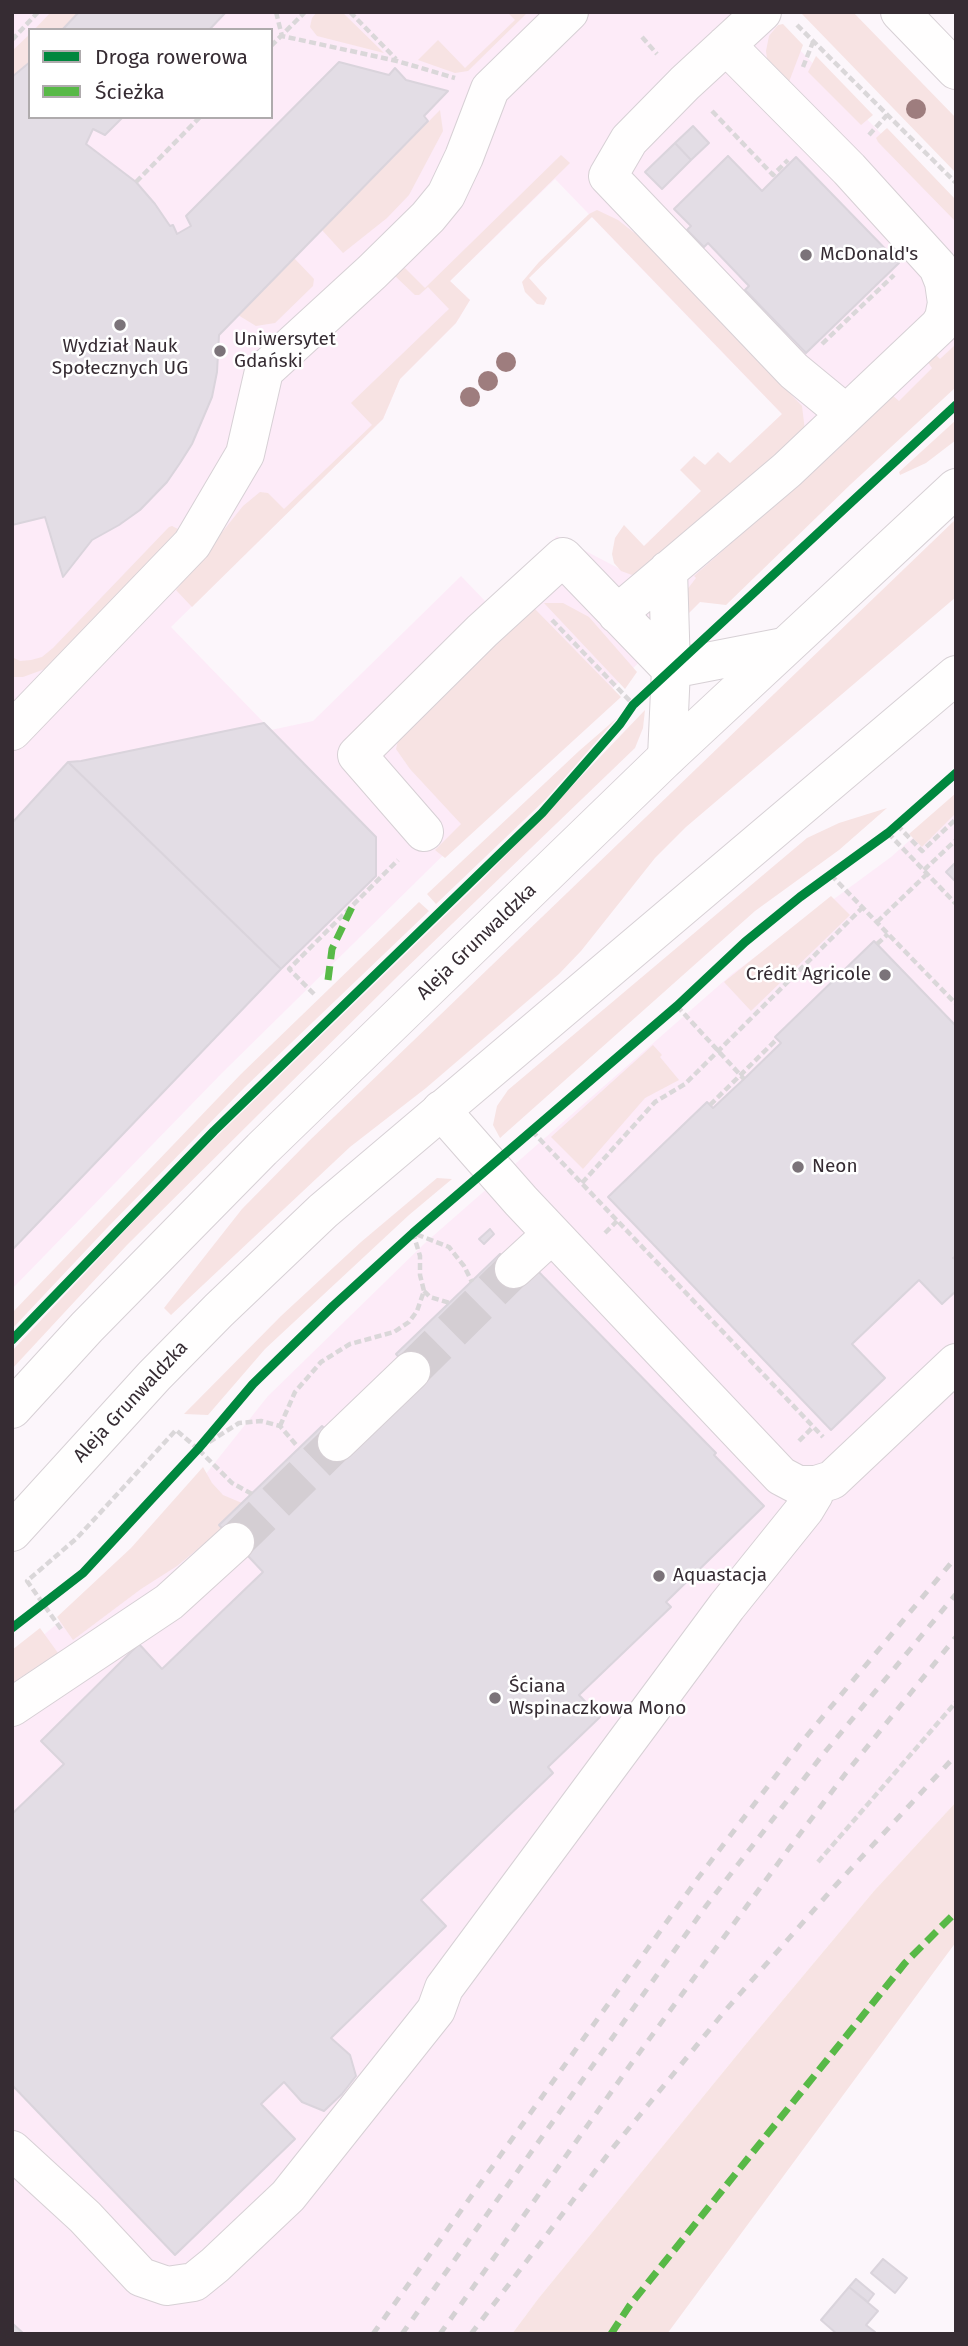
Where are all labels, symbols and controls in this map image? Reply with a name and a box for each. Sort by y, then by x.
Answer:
legend [28,28,273,119]
text: Droga rowerowa [95,44,248,70]
text: Ścieżka [95,79,165,105]
place label: McDonald's [820,244,918,266]
marker: McDonald's [798,247,814,263]
marker: Wydział Nauk Społecznych UG [112,317,128,333]
place label: Uniwersytet Gdański [234,329,336,373]
place label: Wydział Nauk Społecznych UG [52,336,188,380]
marker: Uniwersytet Gdański [212,343,228,359]
street label: Aleja Grunwaldzka [412,879,542,1005]
place label: Crédit Agricole [746,964,871,986]
marker: Crédit Agricole [877,967,893,983]
place label: Neon [812,1156,858,1178]
marker: Neon [790,1159,806,1175]
street label: Aleja Grunwaldzka [69,1337,193,1467]
place label: Aquastacja [673,1565,767,1587]
marker: Aquastacja [651,1568,667,1584]
place label: Ściana Wspinaczkowa Mono [509,1676,686,1720]
marker: Ściana Wspinaczkowa Mono [487,1690,503,1706]

